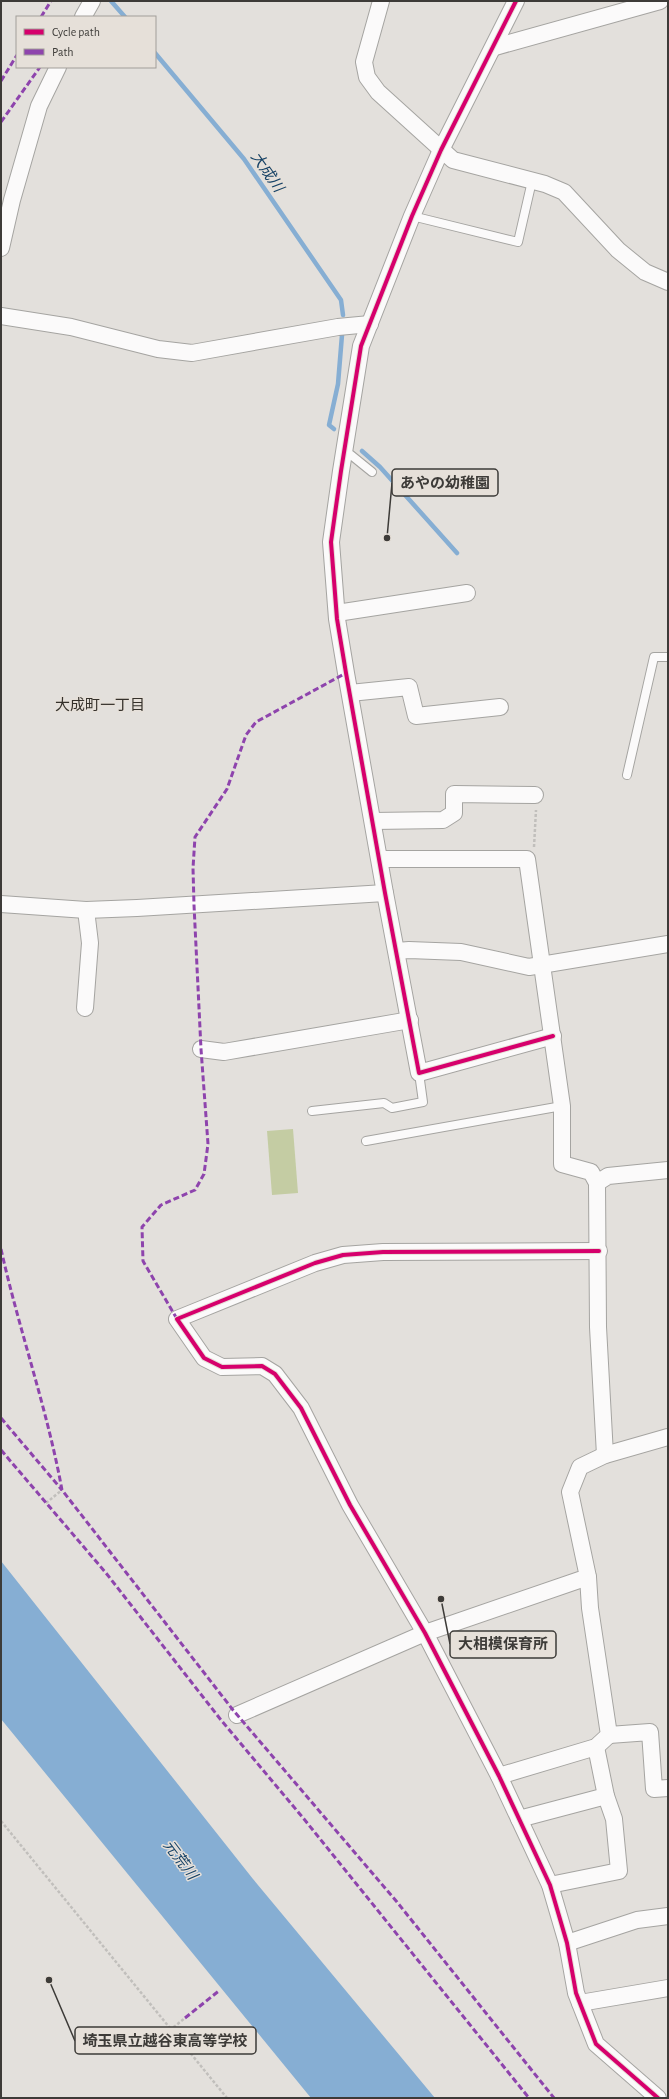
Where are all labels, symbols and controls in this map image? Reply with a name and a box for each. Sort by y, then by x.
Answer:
legend [16,16,156,68]
text: Cycle path [52,26,100,39]
text: Path [52,46,74,58]
water label: 大成川 [248,149,288,196]
callout: あやの幼稚園 [392,469,498,496]
text: あやの幼稚園 [400,475,490,491]
district label: 大成町一丁目 [55,697,145,713]
callout: 大相模保育所 [450,1631,556,1658]
text: 大相模保育所 [458,1636,548,1652]
water label: 元荒川 [160,1837,202,1884]
callout: 埼玉県立越谷東高等学校 [75,2027,256,2054]
text: 埼玉県立越谷東高等学校 [82,2032,248,2049]

